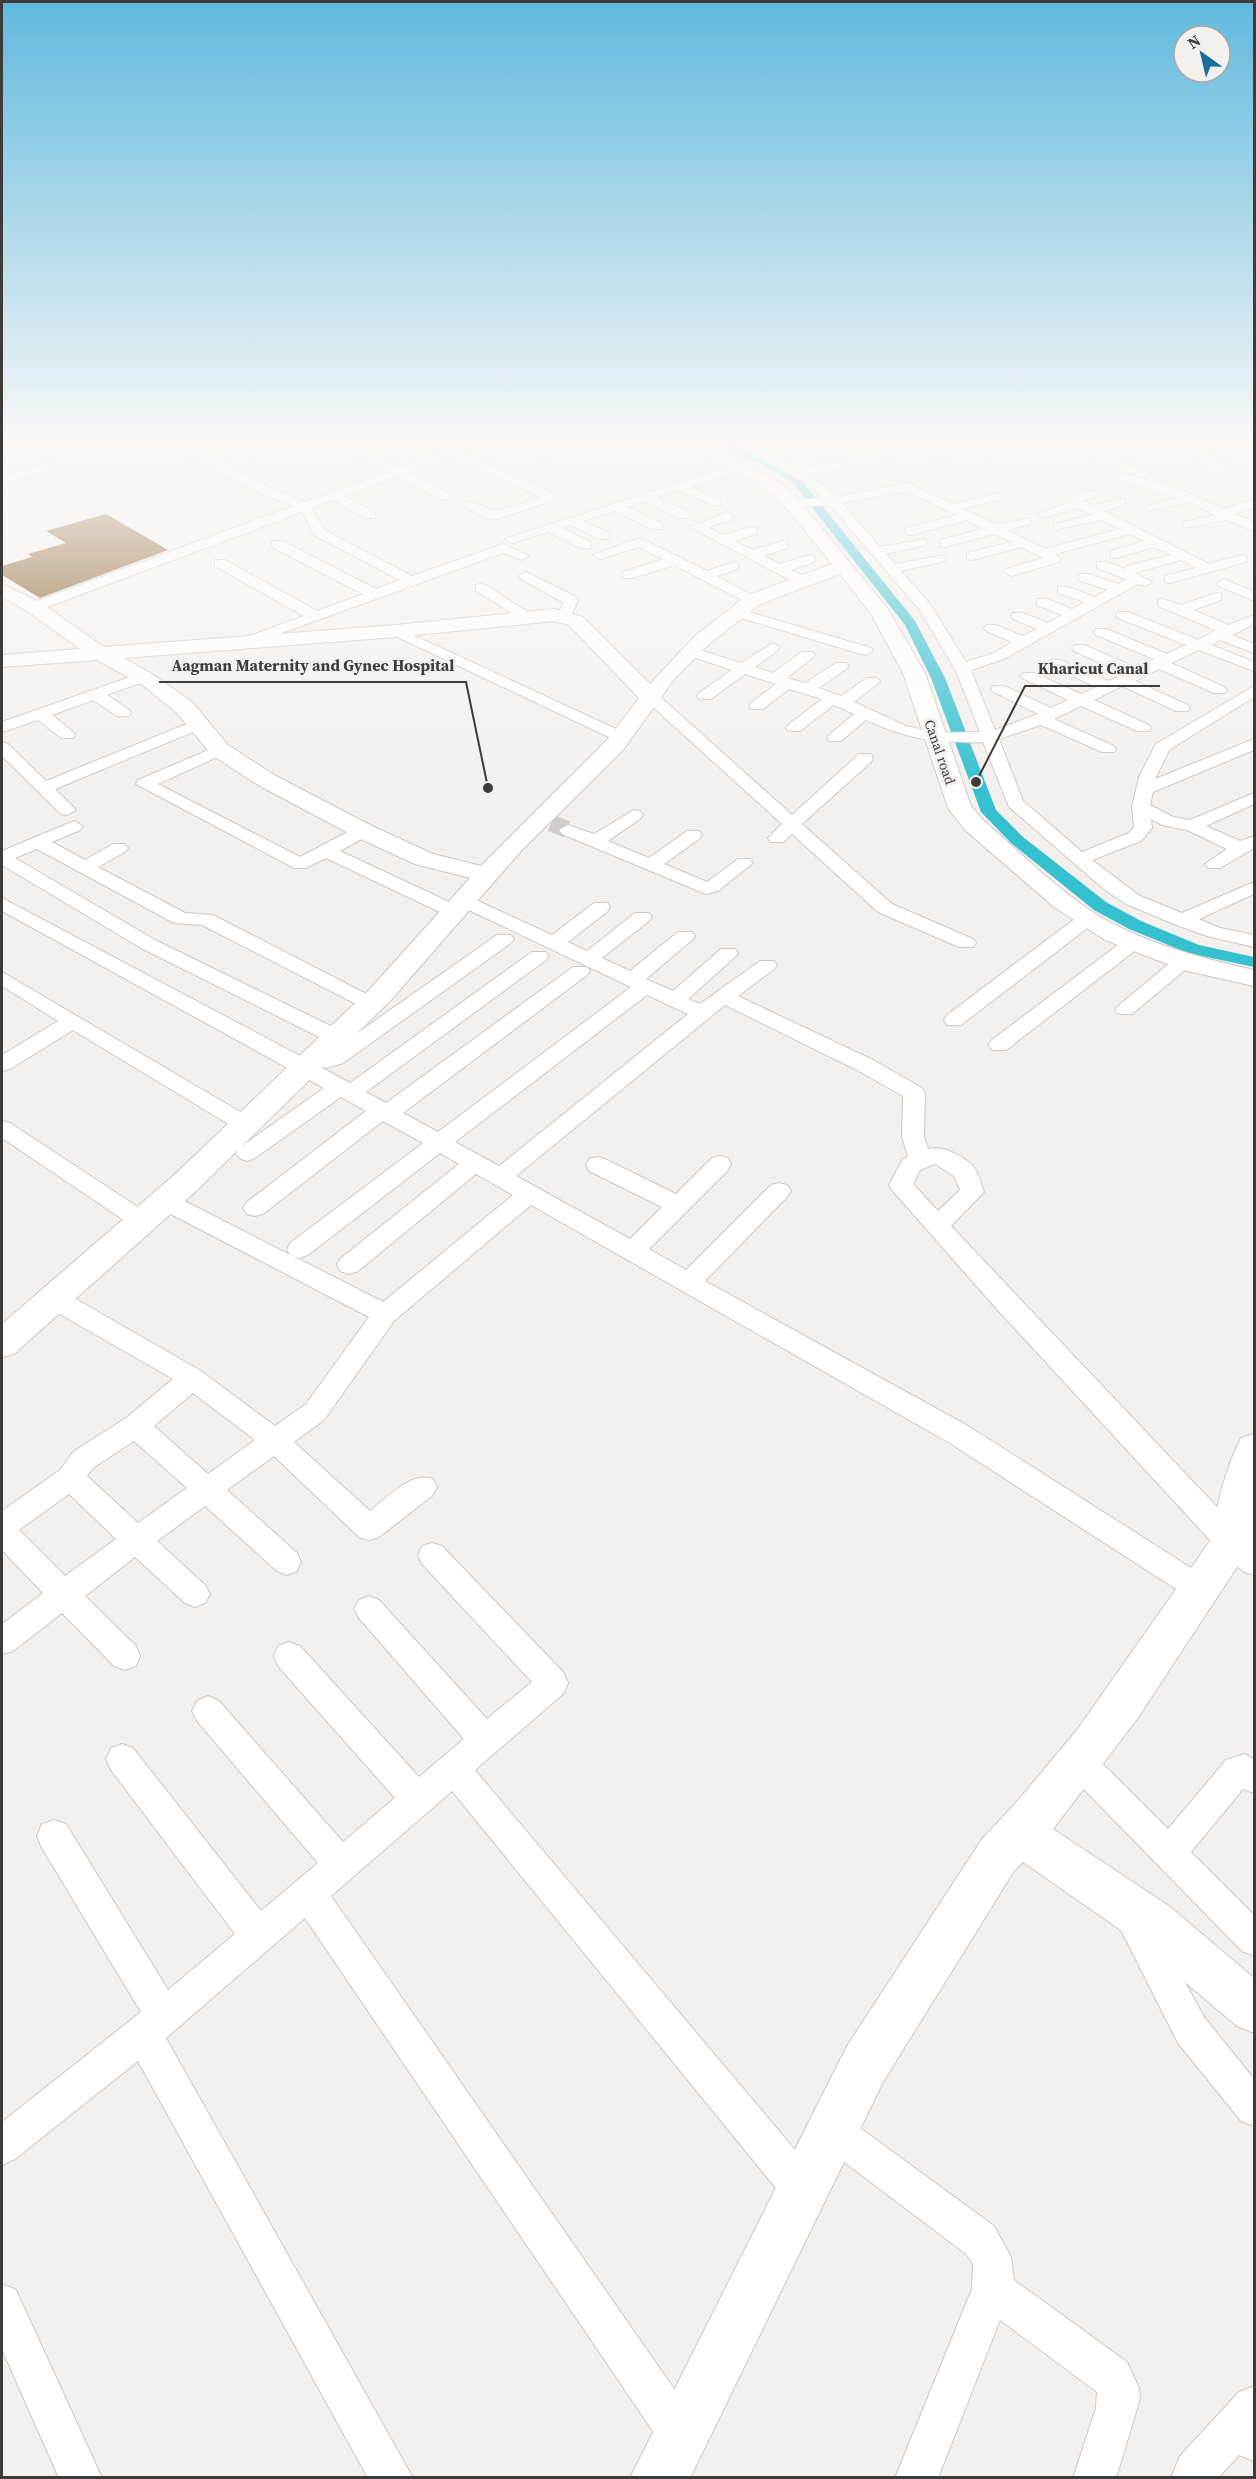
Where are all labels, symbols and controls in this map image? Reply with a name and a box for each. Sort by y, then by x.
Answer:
north arrow [1172,24,1232,84]
text: N [1183,29,1205,54]
callout: Aagman Maternity and Gynec Hospital [159,648,466,682]
callout: Kharicut Canal [1025,652,1160,686]
text: Aagman Maternity and Gynec Hospital [172,654,454,676]
text: Kharicut Canal [1038,657,1148,679]
street label: Canal road [920,717,960,787]

